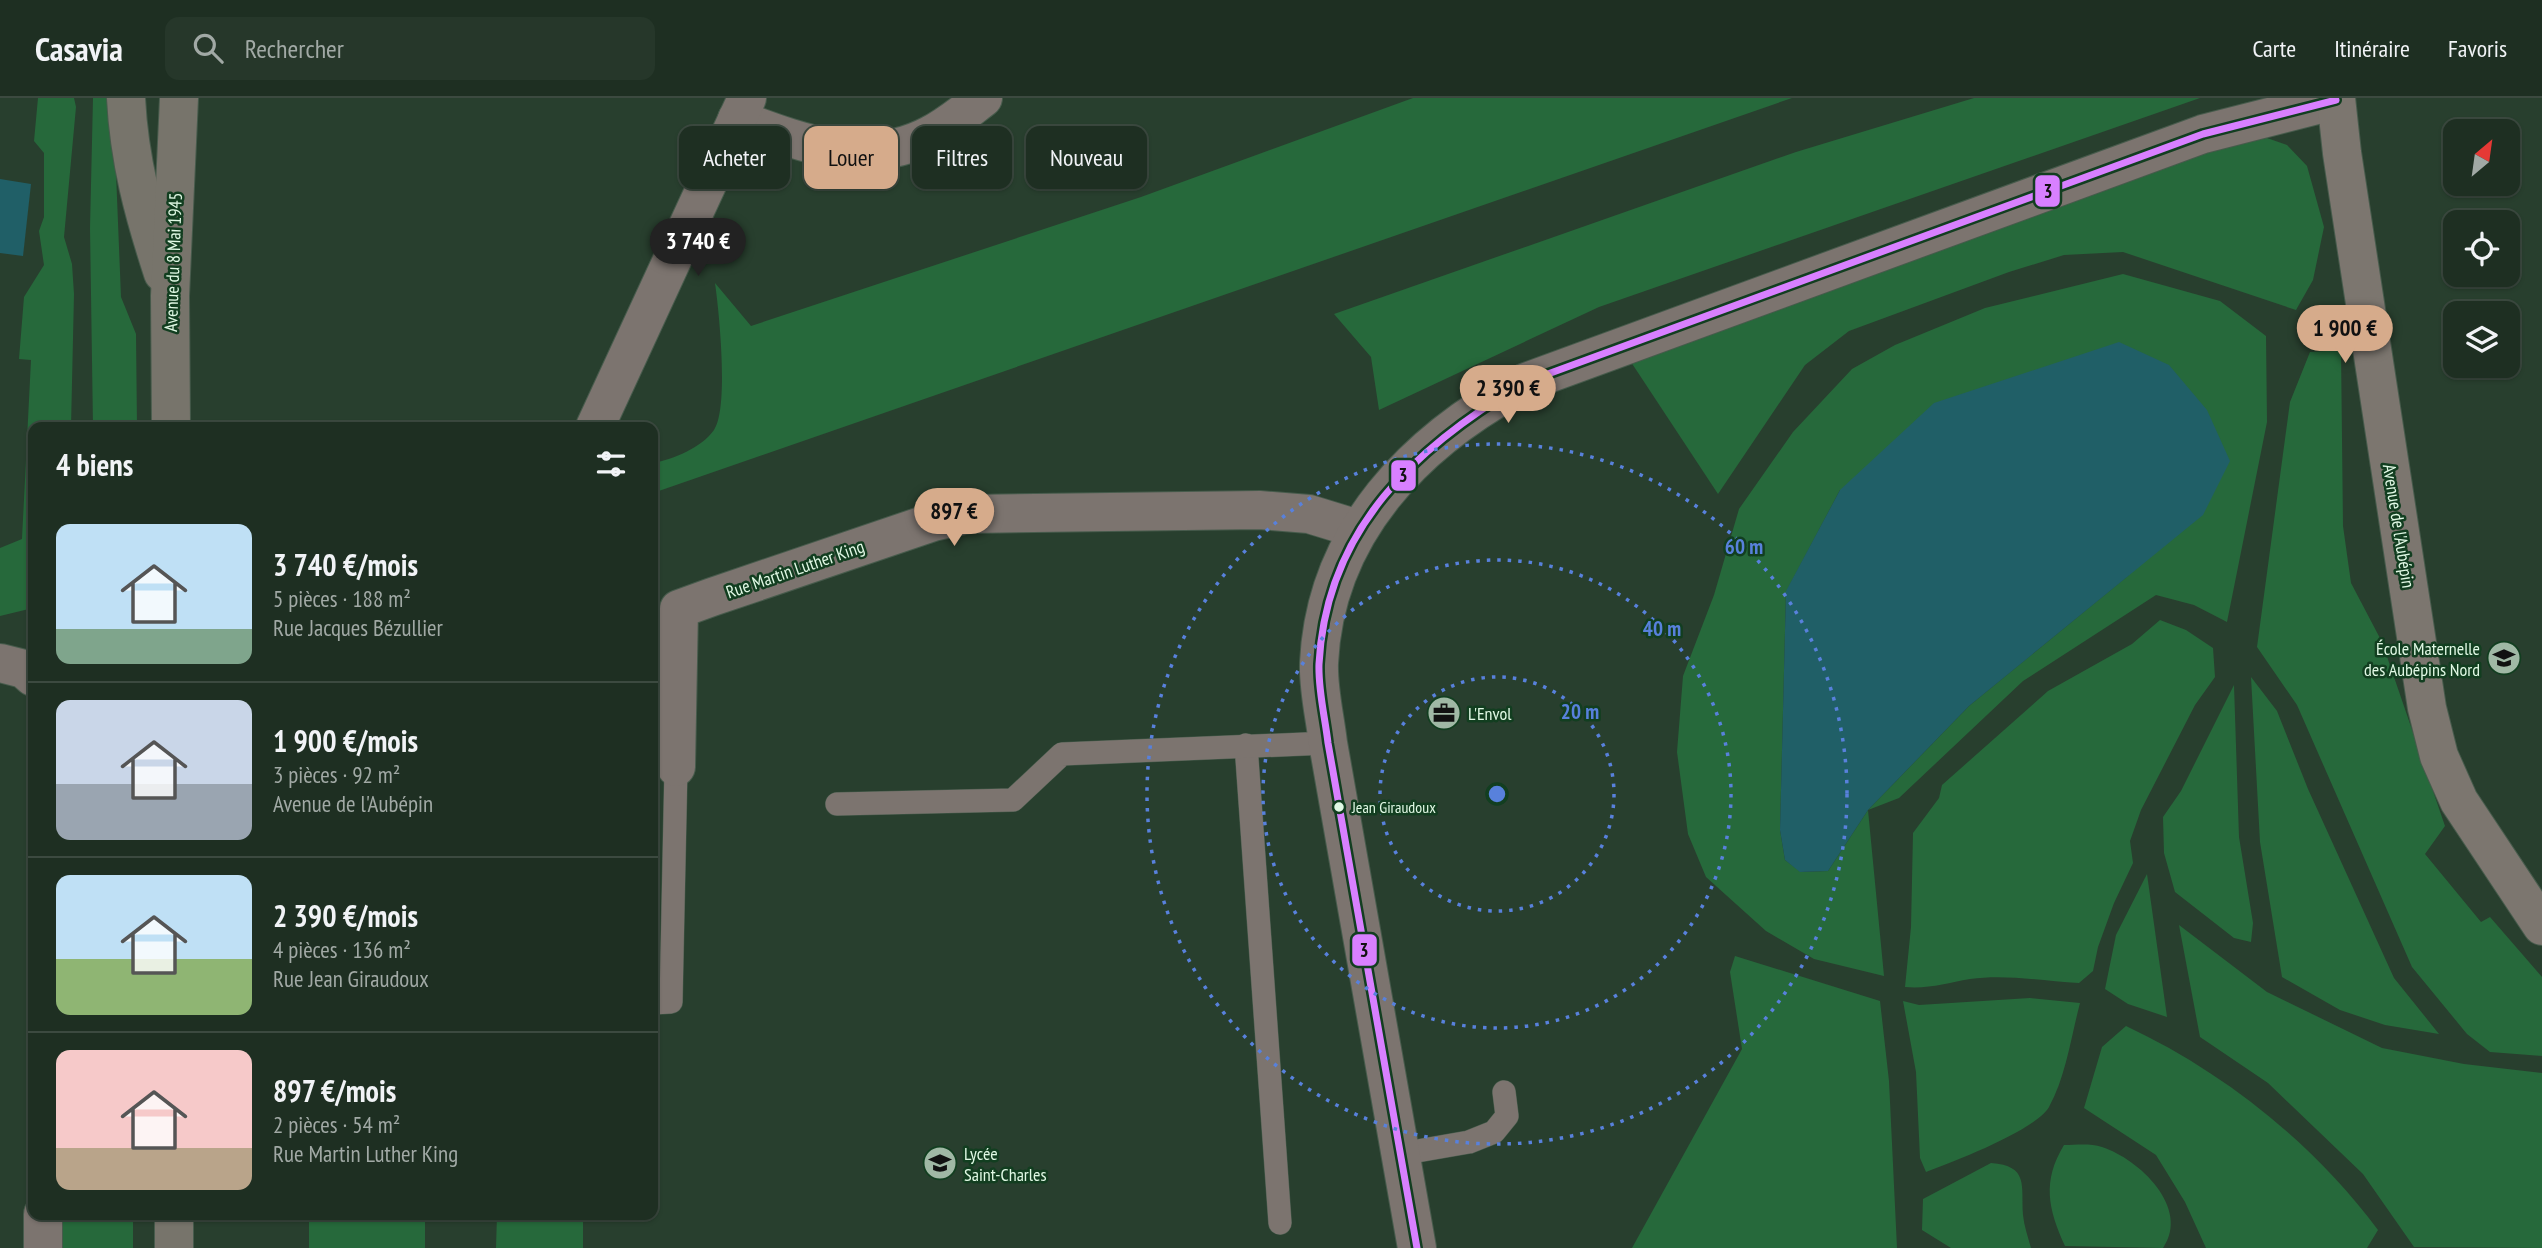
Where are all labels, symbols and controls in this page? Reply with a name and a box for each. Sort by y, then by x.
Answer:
search box [165,17,655,80]
text: Casavia [35,27,123,70]
icon: search [189,29,227,67]
text: Rechercher [245,32,344,65]
text: Carte [2252,33,2296,64]
text: Itinéraire [2334,33,2410,64]
text: Favoris [2448,33,2507,64]
north arrow [2443,119,2520,196]
map controls [2443,119,2520,378]
chip: Acheter [679,126,790,189]
chip: Louer [804,126,898,189]
chip: Filtres [912,126,1012,189]
chip: Nouveau [1026,126,1147,189]
line badge: 3 [2034,174,2061,208]
text: 3 [2043,179,2053,203]
street label: Avenue du 8 Mai 1945 [159,192,187,332]
button: locate [2443,210,2520,287]
pin: 3 740 € [633,218,763,278]
text: 3 740 € [666,226,730,255]
button: layers [2443,301,2520,378]
pin: 1 900 € [2280,306,2410,365]
text: 1 900 € [2313,313,2377,342]
pin: 2 390 € [1443,366,1573,425]
text: 2 390 € [1476,373,1540,402]
text: 4 biens [56,445,133,484]
icon: filters [592,445,630,483]
line badge: 3 [1390,459,1417,492]
street label: Avenue de l'Aubépin [2378,462,2420,590]
text: 3 [1398,463,1408,487]
pin: 897 € [905,489,1003,548]
text: 897 € [930,496,978,525]
text: 60 m [1725,533,1763,560]
street label: Rue Martin Luther King [723,535,867,603]
text: 3 740 €/mois [273,545,418,584]
icon: home [112,552,196,636]
text: 5 pièces · 188 m² [273,584,411,613]
text: Rue Jacques Bézullier [273,613,443,642]
text: 40 m [1643,615,1681,642]
place label: École Maternelle des Aubépins Nord [2364,637,2480,681]
school or university icon: École Maternelle des Aubépins Nord [2485,639,2523,677]
office icon: L'Envol [1425,694,1463,732]
text: 20 m [1561,698,1599,725]
place label: L'Envol [1468,702,1512,725]
text: 1 900 €/mois [273,721,418,760]
icon: home [112,728,196,812]
text: 3 pièces · 92 m² [273,760,400,789]
centre of rings [1485,782,1509,806]
text: Avenue de l'Aubépin [273,789,433,818]
place label: Jean Giraudoux [1351,797,1436,817]
marker: Jean Giraudoux [1332,800,1346,814]
text: 2 390 €/mois [273,896,418,935]
icon: home [112,903,196,987]
line badge: 3 [1351,933,1378,967]
text: 4 pièces · 136 m² [273,935,411,964]
text: 3 [1359,938,1369,962]
text: Rue Jean Giraudoux [273,964,429,993]
text: 897 €/mois [273,1071,396,1110]
icon: home [112,1078,196,1162]
text: 2 pièces · 54 m² [273,1110,400,1139]
text: Rue Martin Luther King [273,1139,458,1168]
place label: Lycée Saint-Charles [964,1142,1047,1186]
school or university icon: Lycée Saint-Charles [921,1144,959,1182]

